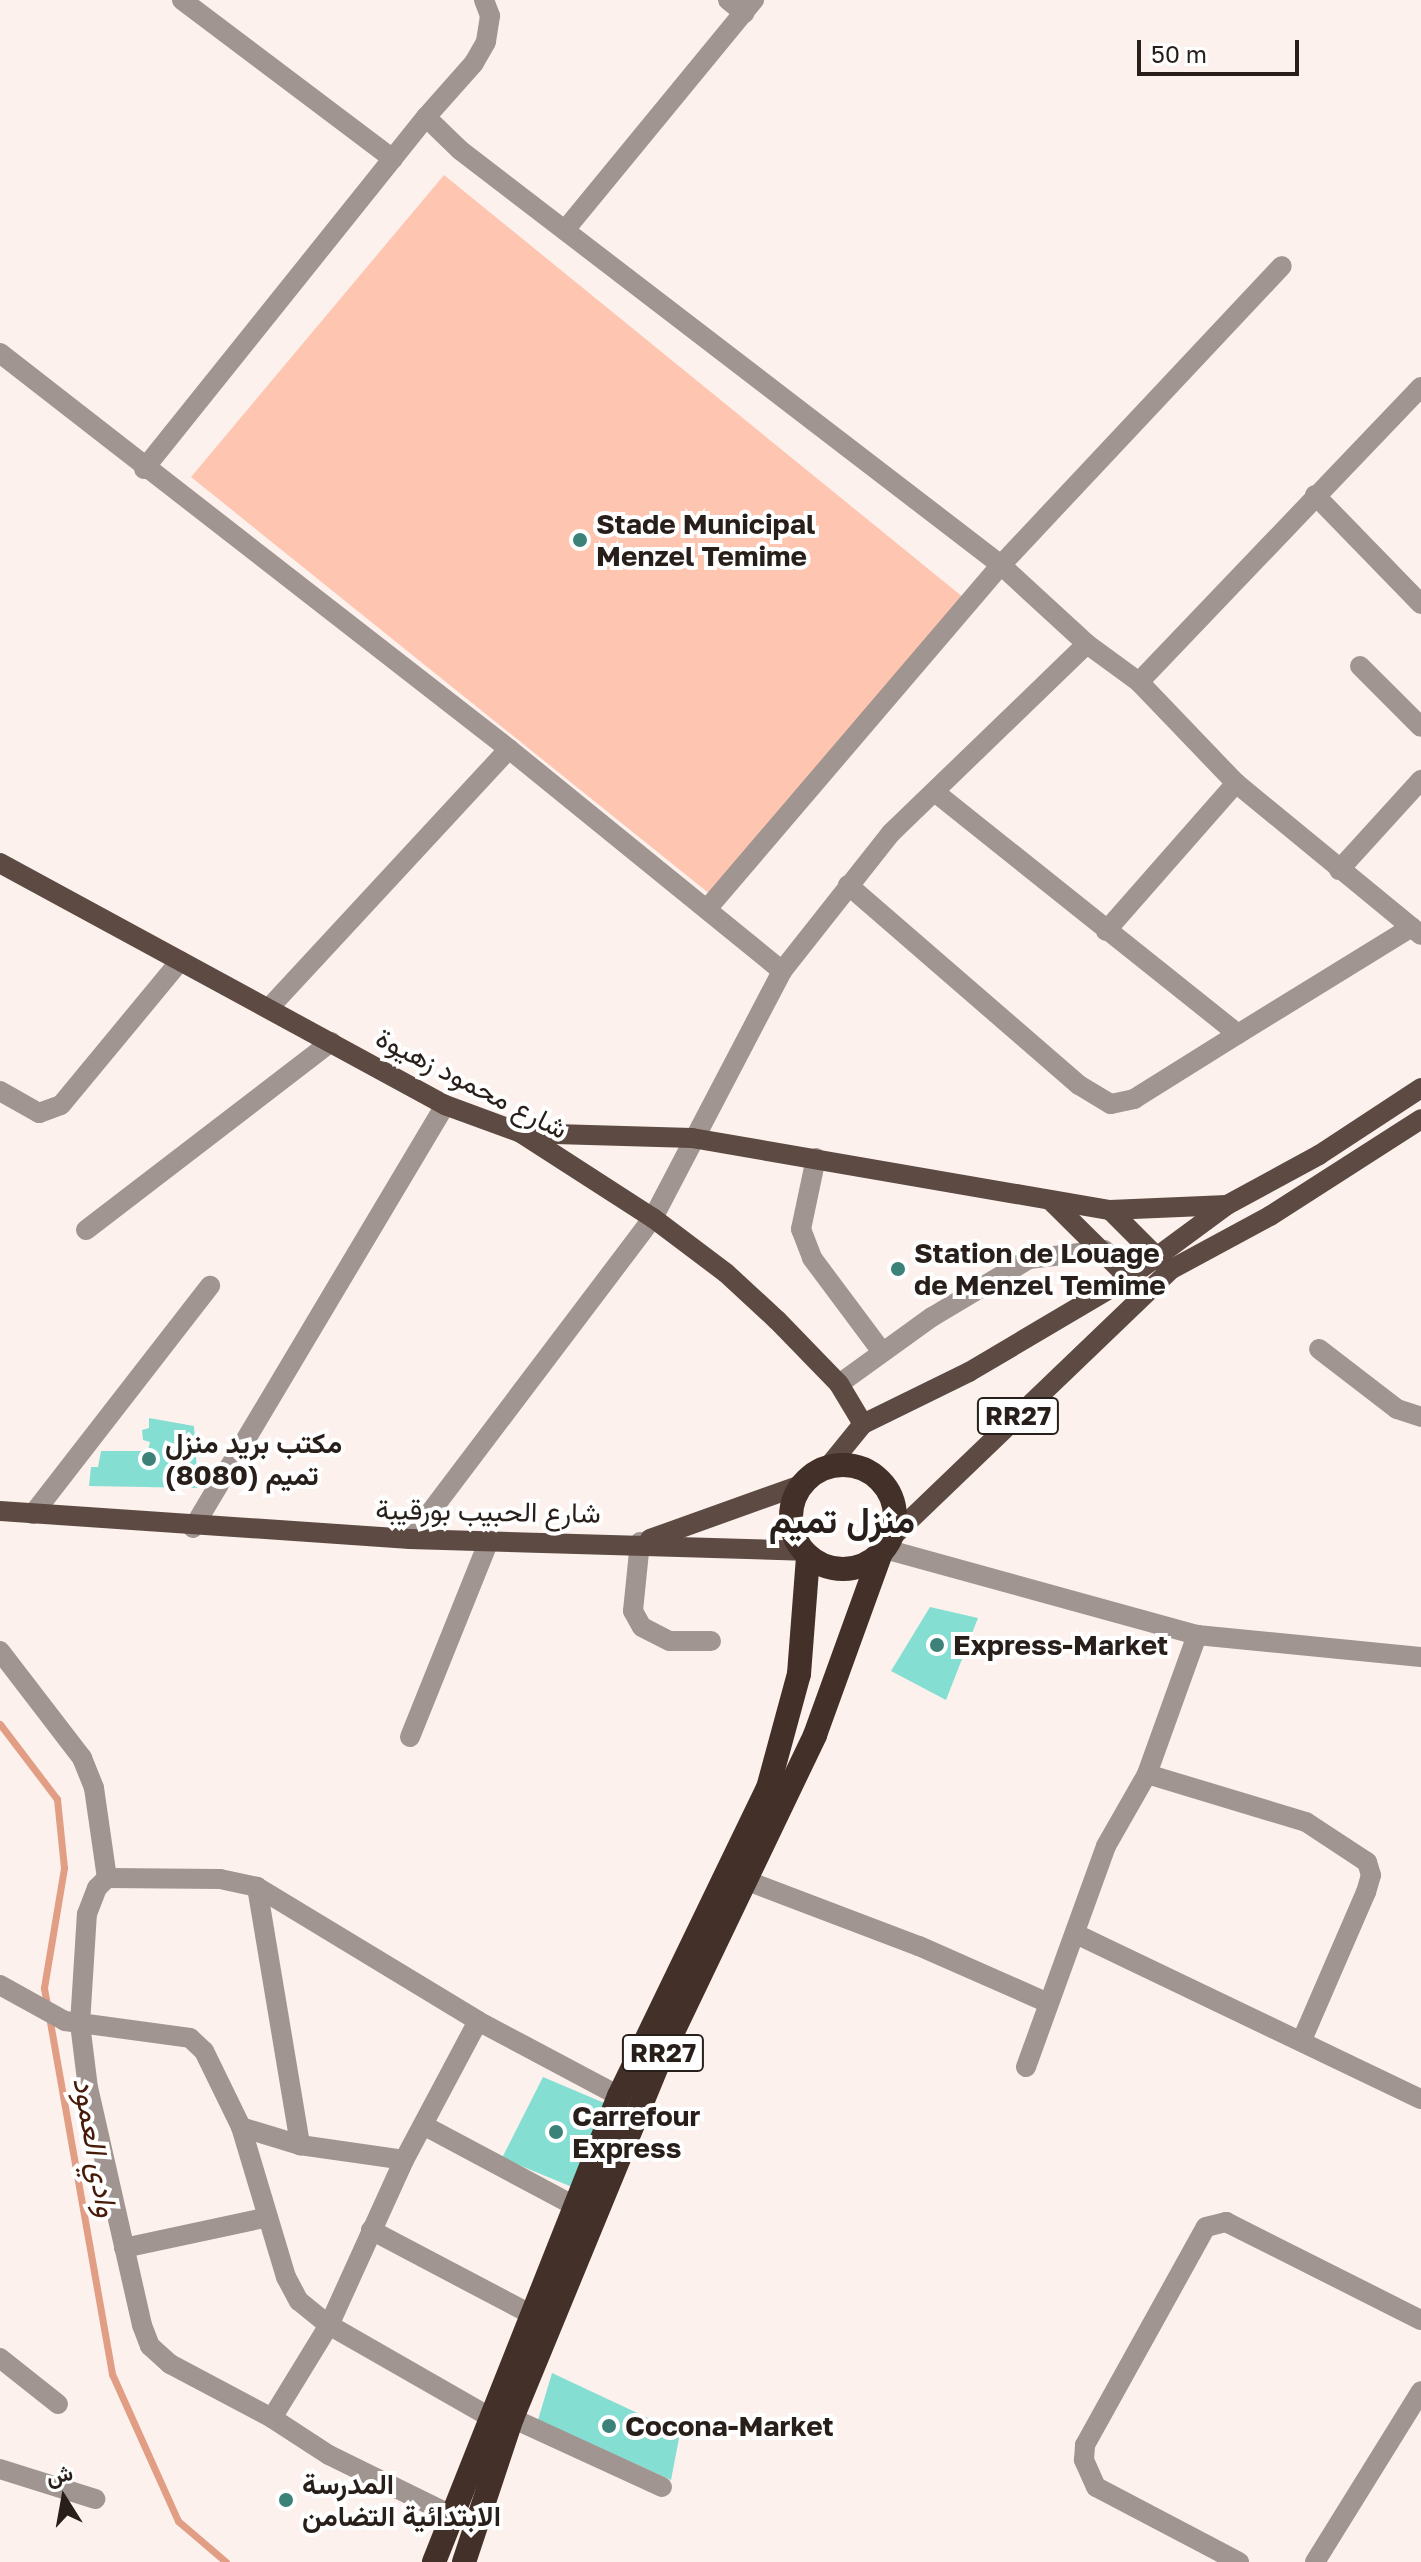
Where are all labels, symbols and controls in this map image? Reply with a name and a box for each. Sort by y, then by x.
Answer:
scale bar [1141,24,1303,74]
text: 50 m [1151,39,1207,68]
place label: Stade Municipal Menzel Temime [596,507,815,573]
marker: Stade Municipal Menzel Temime [571,531,589,549]
street label: شارع محمود زهيوة [371,1020,573,1146]
place label: Station de Louage de Menzel Temime [914,1236,1166,1302]
marker: Station de Louage de Menzel Temime [889,1260,907,1278]
road number: RR27 [976,1394,1060,1438]
place label: مكتب بريد منزل تميم (8080) [165,1426,342,1492]
marker: مكتب بريد منزل تميم (8080) [140,1450,158,1468]
street label: شارع الحبيب بورقيبة [375,1492,601,1530]
district label: منزل تميم [769,1498,915,1542]
place label: Express-Market [953,1628,1168,1662]
marker: Express-Market [928,1636,946,1654]
road number: RR27 [621,2031,705,2075]
water label: وادي العمود [66,2074,126,2220]
place label: Carrefour Express [572,2099,700,2165]
marker: Carrefour Express [547,2123,565,2141]
place label: Cocona-Market [625,2409,834,2443]
marker: Cocona-Market [600,2417,618,2435]
north arrow [24,2458,104,2538]
text: ش [44,2458,75,2490]
place label: المدرسة الابتدائية التضامن [302,2467,501,2533]
marker: المدرسة الابتدائية التضامن [277,2491,295,2509]

